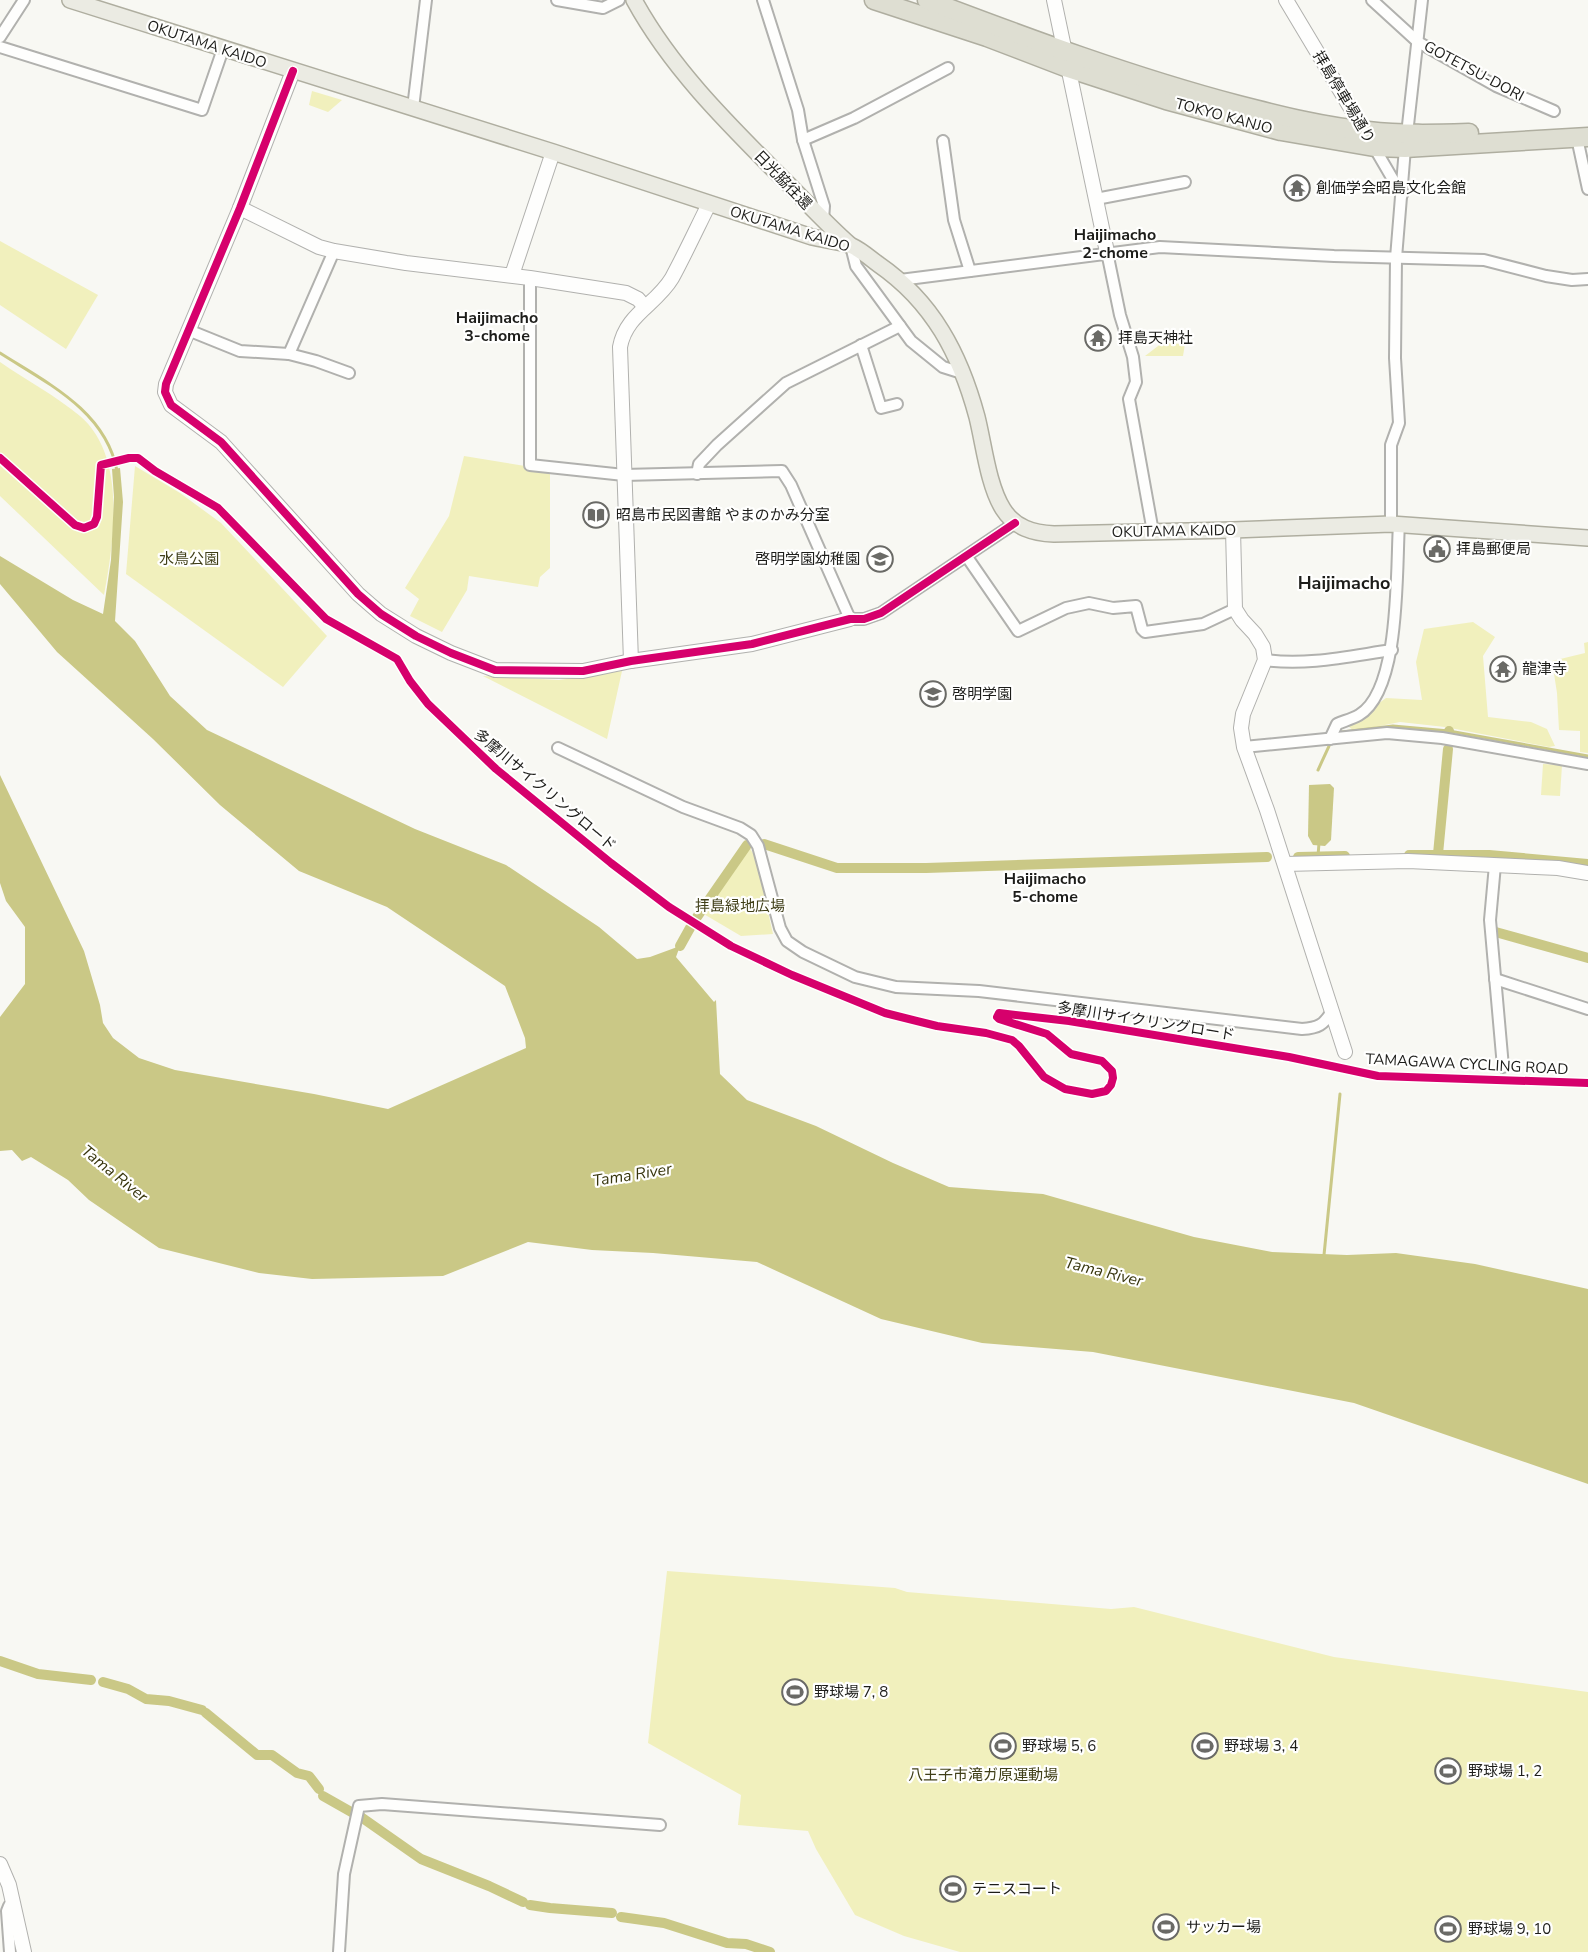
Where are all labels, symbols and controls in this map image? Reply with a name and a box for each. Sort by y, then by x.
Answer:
street label: OKUTAMA KAIDO [145,15,269,73]
street label: GOTETSU-DORI [1420,36,1528,106]
street label: 拝島停車場通り [1308,47,1380,147]
street label: TOKYO KANJO [1173,93,1275,139]
street label: 日光脇往還 [750,146,816,214]
temple icon: 創価学会昭島文化会館 [1282,173,1312,203]
place label: 創価学会昭島文化会館 [1316,178,1466,198]
street label: OKUTAMA KAIDO [728,201,852,257]
district label: Haijimacho 2-chome [1074,224,1156,264]
district label: Haijimacho 3-chome [456,307,538,347]
temple icon: 拝島天神社 [1083,323,1113,353]
place label: 拝島天神社 [1118,328,1193,348]
library icon: 昭島市民図書館 やまのかみ分室 [581,500,611,530]
place label: 昭島市民図書館 やまのかみ分室 [616,505,830,525]
street label: OKUTAMA KAIDO [1112,520,1236,542]
public building icon: 拝島郵便局 [1422,534,1452,564]
place label: 拝島郵便局 [1456,539,1531,559]
school or university icon: 啓明学園幼稚園 [865,544,895,574]
park label: 水鳥公園 [159,549,219,569]
place label: 啓明学園幼稚園 [755,549,860,569]
district label: Haijimacho [1298,571,1390,595]
temple icon: 龍津寺 [1488,654,1518,684]
place label: 龍津寺 [1522,659,1567,679]
school or university icon: 啓明学園 [918,679,948,709]
place label: 啓明学園 [952,684,1012,704]
street label: 多摩川サイクリングロード [470,725,620,855]
district label: Haijimacho 5-chome [1004,868,1086,908]
park label: 拝島緑地広場 [695,896,785,916]
street label: 多摩川サイクリングロード [1056,997,1236,1045]
street label: TAMAGAWA CYCLING ROAD [1365,1049,1569,1079]
water label: Tama River [76,1140,153,1208]
water label: Tama River [591,1158,675,1192]
water label: Tama River [1062,1252,1146,1293]
sports icon: 野球場 7, 8 [780,1677,810,1707]
place label: 野球場 7, 8 [814,1682,888,1702]
sports icon: 野球場 5, 6 [988,1731,1018,1761]
sports icon: 野球場 3, 4 [1190,1731,1220,1761]
place label: 野球場 5, 6 [1022,1736,1096,1756]
place label: 野球場 3, 4 [1224,1736,1298,1756]
sports icon: 野球場 1, 2 [1433,1756,1463,1786]
place label: 野球場 1, 2 [1468,1761,1542,1781]
park label: 八王子市滝ガ原運動場 [908,1765,1058,1785]
sports icon: テニスコート [938,1874,968,1904]
place label: テニスコート [972,1879,1062,1899]
sports icon: サッカー場 [1151,1912,1181,1942]
sports icon: 野球場 9, 10 [1433,1914,1463,1944]
place label: サッカー場 [1186,1917,1261,1937]
place label: 野球場 9, 10 [1468,1919,1551,1939]

